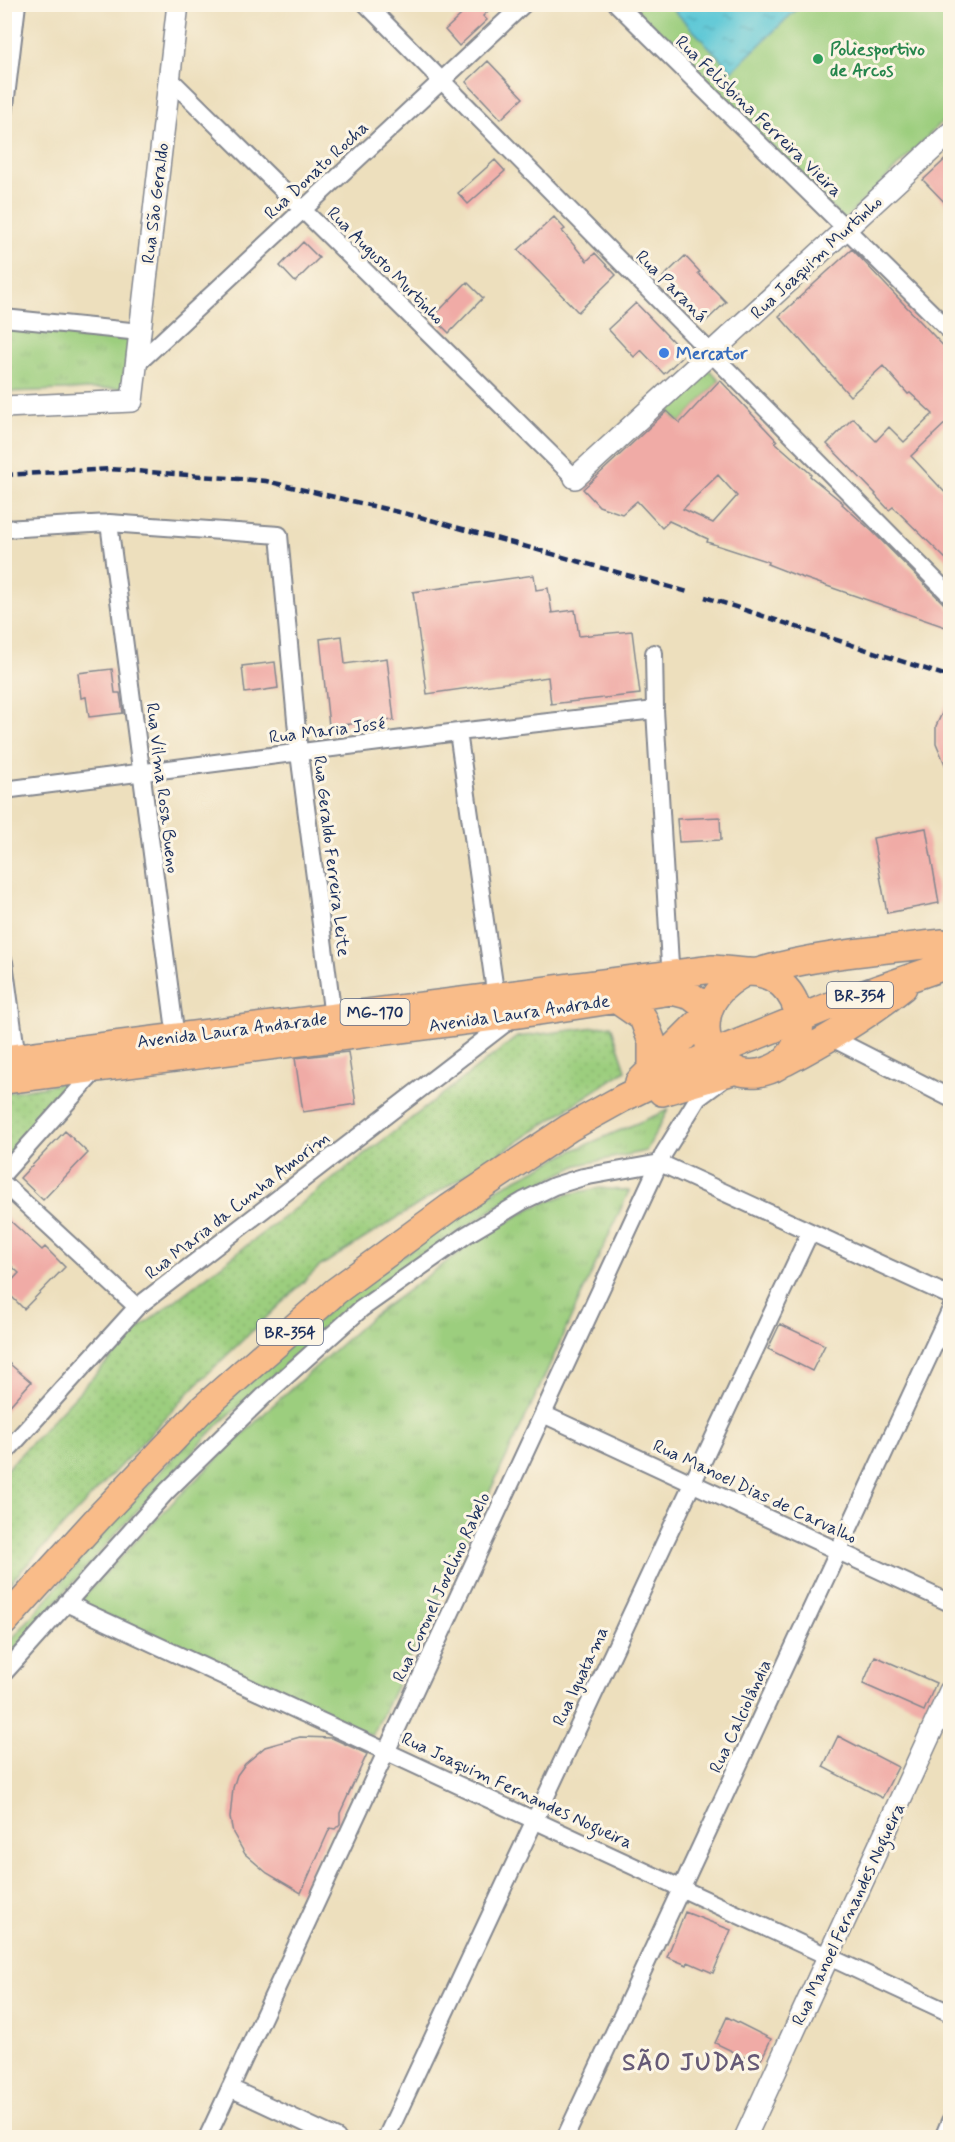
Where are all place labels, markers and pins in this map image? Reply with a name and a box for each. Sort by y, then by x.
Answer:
place label: Poliesportivo de Arcos [830,38,925,83]
marker: Poliesportivo de Arcos [811,52,825,66]
place label: Mercator [676,342,748,366]
marker: Mercator [657,346,671,360]

